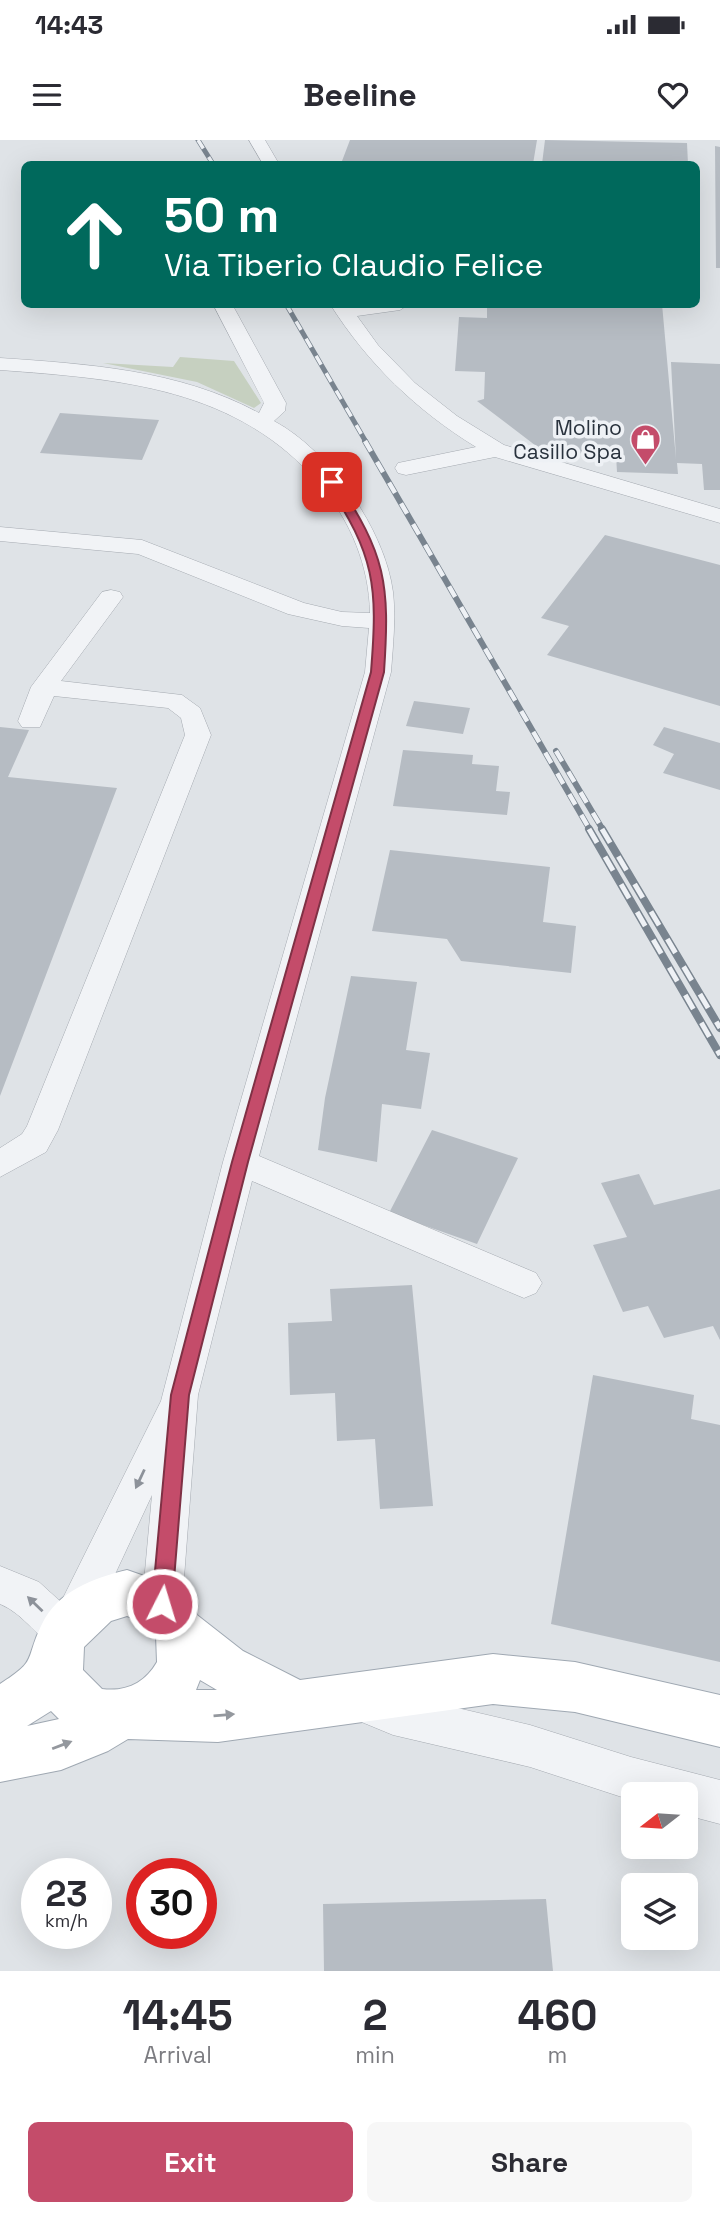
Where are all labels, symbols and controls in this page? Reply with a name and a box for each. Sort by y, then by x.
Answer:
text: 14:43 [35,8,103,42]
text: Beeline [303,75,417,115]
icon: menu [28,76,66,114]
icon: heart [654,76,692,114]
text: 50 m [164,184,279,246]
icon: ahead [49,189,140,280]
text: Via Tiberio Claudio Felice [164,245,543,285]
place label: Molino Casillo Spa [513,414,622,465]
shop icon: Molino Casillo Spa [628,422,662,466]
pin [302,452,362,512]
icon: arrive [313,463,351,501]
one-way arrow [134,1469,146,1489]
position arrow [125,1567,199,1641]
one-way arrow [27,1597,44,1613]
one-way arrow [214,1709,236,1720]
one-way arrow [52,1740,73,1751]
north arrow [621,1782,698,1858]
map controls [621,1782,698,1950]
speed limit sign: 30 [126,1858,217,1949]
text: 23 [45,1872,88,1916]
button: layers [621,1873,698,1950]
text: km/h [45,1909,88,1932]
text: 14:45 [123,1989,233,2042]
text: 2 [363,1989,388,2042]
text: 460 [517,1989,597,2042]
text: Arrival [143,2040,212,2070]
text: min [355,2040,395,2070]
text: m [548,2040,567,2070]
button: Exit [28,2122,353,2202]
button: Share [367,2122,692,2202]

